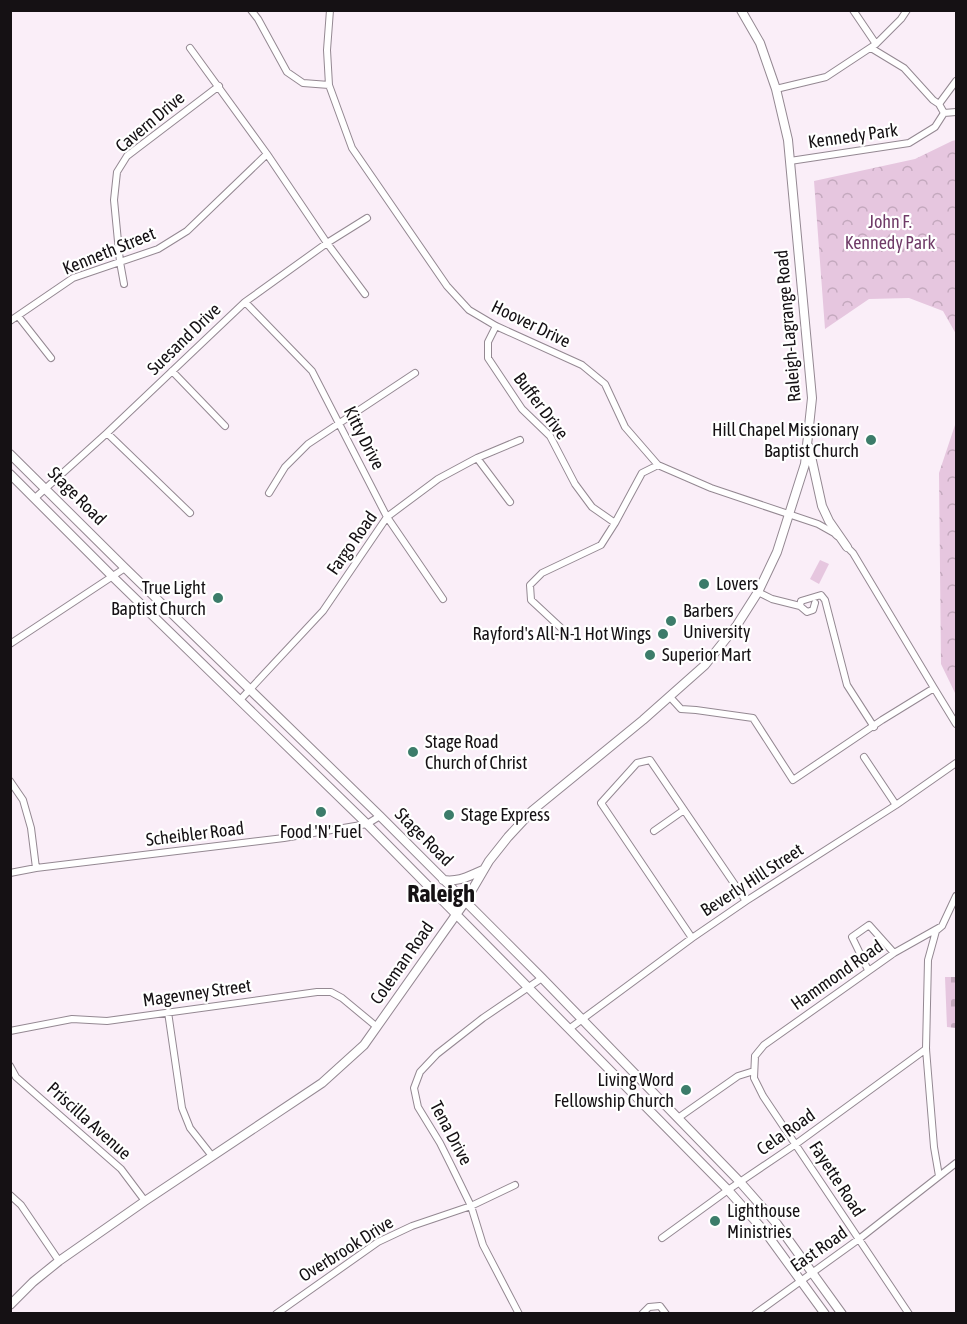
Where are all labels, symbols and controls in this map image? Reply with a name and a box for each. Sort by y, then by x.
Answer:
street label: Cavern Drive [111,87,188,156]
street label: Kennedy Park [807,119,899,152]
park label: John F. Kennedy Park [845,211,935,253]
street label: Kenneth Street [59,222,158,279]
street label: Raleigh-Lagrange Road [770,249,805,403]
street label: Hoover Drive [488,295,574,352]
street label: Suesand Drive [143,298,225,379]
street label: Buffer Drive [510,368,573,443]
street label: Kitty Drive [340,403,389,473]
place label: Hill Chapel Missionary Baptist Church [712,419,859,461]
marker: Hill Chapel Missionary Baptist Church [864,433,878,447]
street label: Stage Road [44,462,111,529]
street label: Fargo Road [322,507,381,579]
place label: Lovers [716,573,758,594]
place label: True Light Baptist Church [111,577,206,619]
marker: Lovers [697,577,711,591]
marker: True Light Baptist Church [211,591,225,605]
place label: Barbers University [683,600,750,642]
marker: Barbers University [664,614,678,628]
place label: Rayford's All-N-1 Hot Wings [473,623,651,644]
marker: Rayford's All-N-1 Hot Wings [656,627,670,641]
place label: Superior Mart [662,644,751,665]
marker: Superior Mart [643,648,657,662]
place label: Stage Road Church of Christ [425,731,527,773]
marker: Stage Road Church of Christ [406,745,420,759]
street label: Stage Road [391,803,458,870]
place label: Stage Express [461,804,550,825]
marker: Food 'N' Fuel [314,805,328,819]
marker: Stage Express [442,808,456,822]
street label: Scheibler Road [145,817,245,850]
place label: Food 'N' Fuel [280,821,362,842]
street label: Beverly Hill Street [697,839,807,920]
district label: Raleigh [407,880,475,907]
street label: Coleman Road [365,917,438,1008]
street label: Hammond Road [787,935,887,1014]
street label: Magevney Street [141,974,253,1011]
place label: Living Word Fellowship Church [554,1069,674,1111]
street label: Priscilla Avenue [43,1077,136,1164]
marker: Living Word Fellowship Church [679,1083,693,1097]
street label: Tena Drive [426,1097,477,1168]
street label: Cela Road [753,1104,819,1159]
street label: Fayette Road [805,1137,870,1220]
place label: Lighthouse Ministries [727,1200,800,1242]
street label: Overbrook Drive [295,1211,397,1286]
marker: Lighthouse Ministries [708,1214,722,1228]
street label: East Road [786,1222,851,1276]

